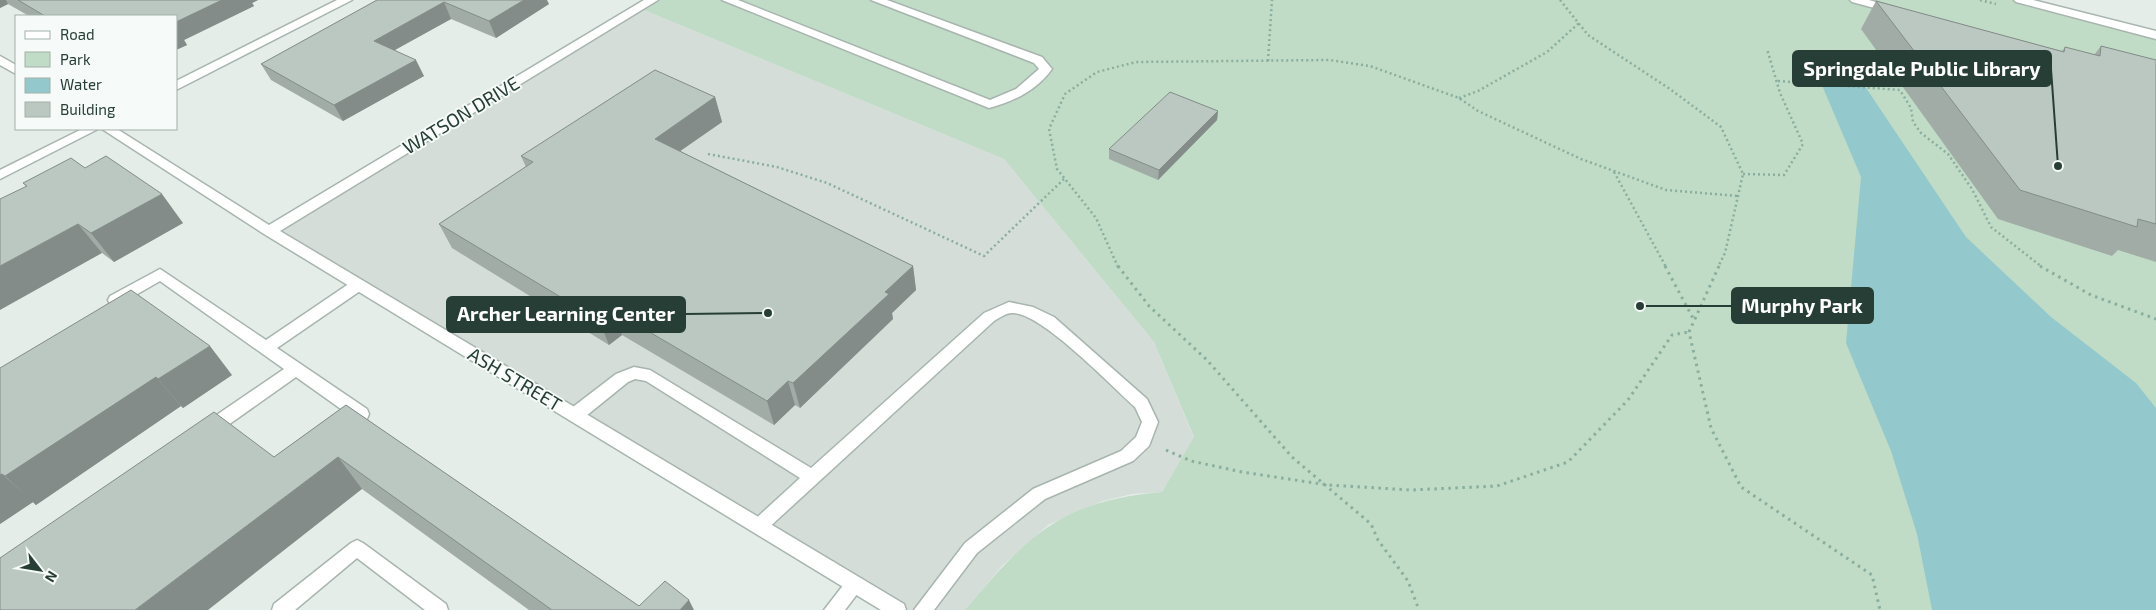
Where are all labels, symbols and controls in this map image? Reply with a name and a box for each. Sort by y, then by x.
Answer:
legend [15,15,178,130]
text: Road [60,25,95,43]
text: Park [60,50,91,68]
callout: Springdale Public Library [1793,51,2051,86]
text: Springdale Public Library [1803,56,2041,81]
street label: WATSON DRIVE [398,71,523,158]
text: Water [60,75,102,93]
text: Building [60,100,116,118]
callout: Murphy Park [1732,288,1873,323]
text: Murphy Park [1741,293,1863,318]
callout: Archer Learning Center [447,297,685,332]
text: Archer Learning Center [457,301,675,325]
street label: ASH STREET [464,342,566,416]
north arrow [15,545,65,595]
text: N [42,568,61,586]

